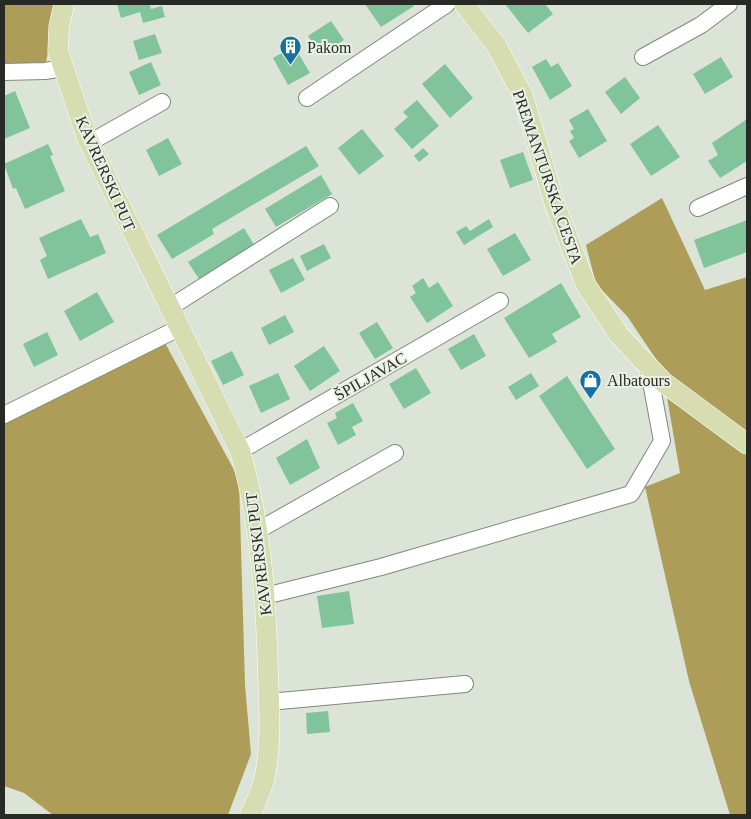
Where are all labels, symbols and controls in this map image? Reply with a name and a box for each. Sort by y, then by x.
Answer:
building icon: Pakom [279,35,303,66]
place label: Pakom [307,39,352,56]
street label: PREMANTURSKA CESTA [510,88,586,267]
street label: KAVRERSKI PUT [73,113,139,233]
street label: ŠPILJAVAC [331,348,409,404]
shop icon: Albatours [579,368,603,399]
place label: Albatours [607,372,670,389]
street label: KAVRERSKI PUT [242,491,274,616]

